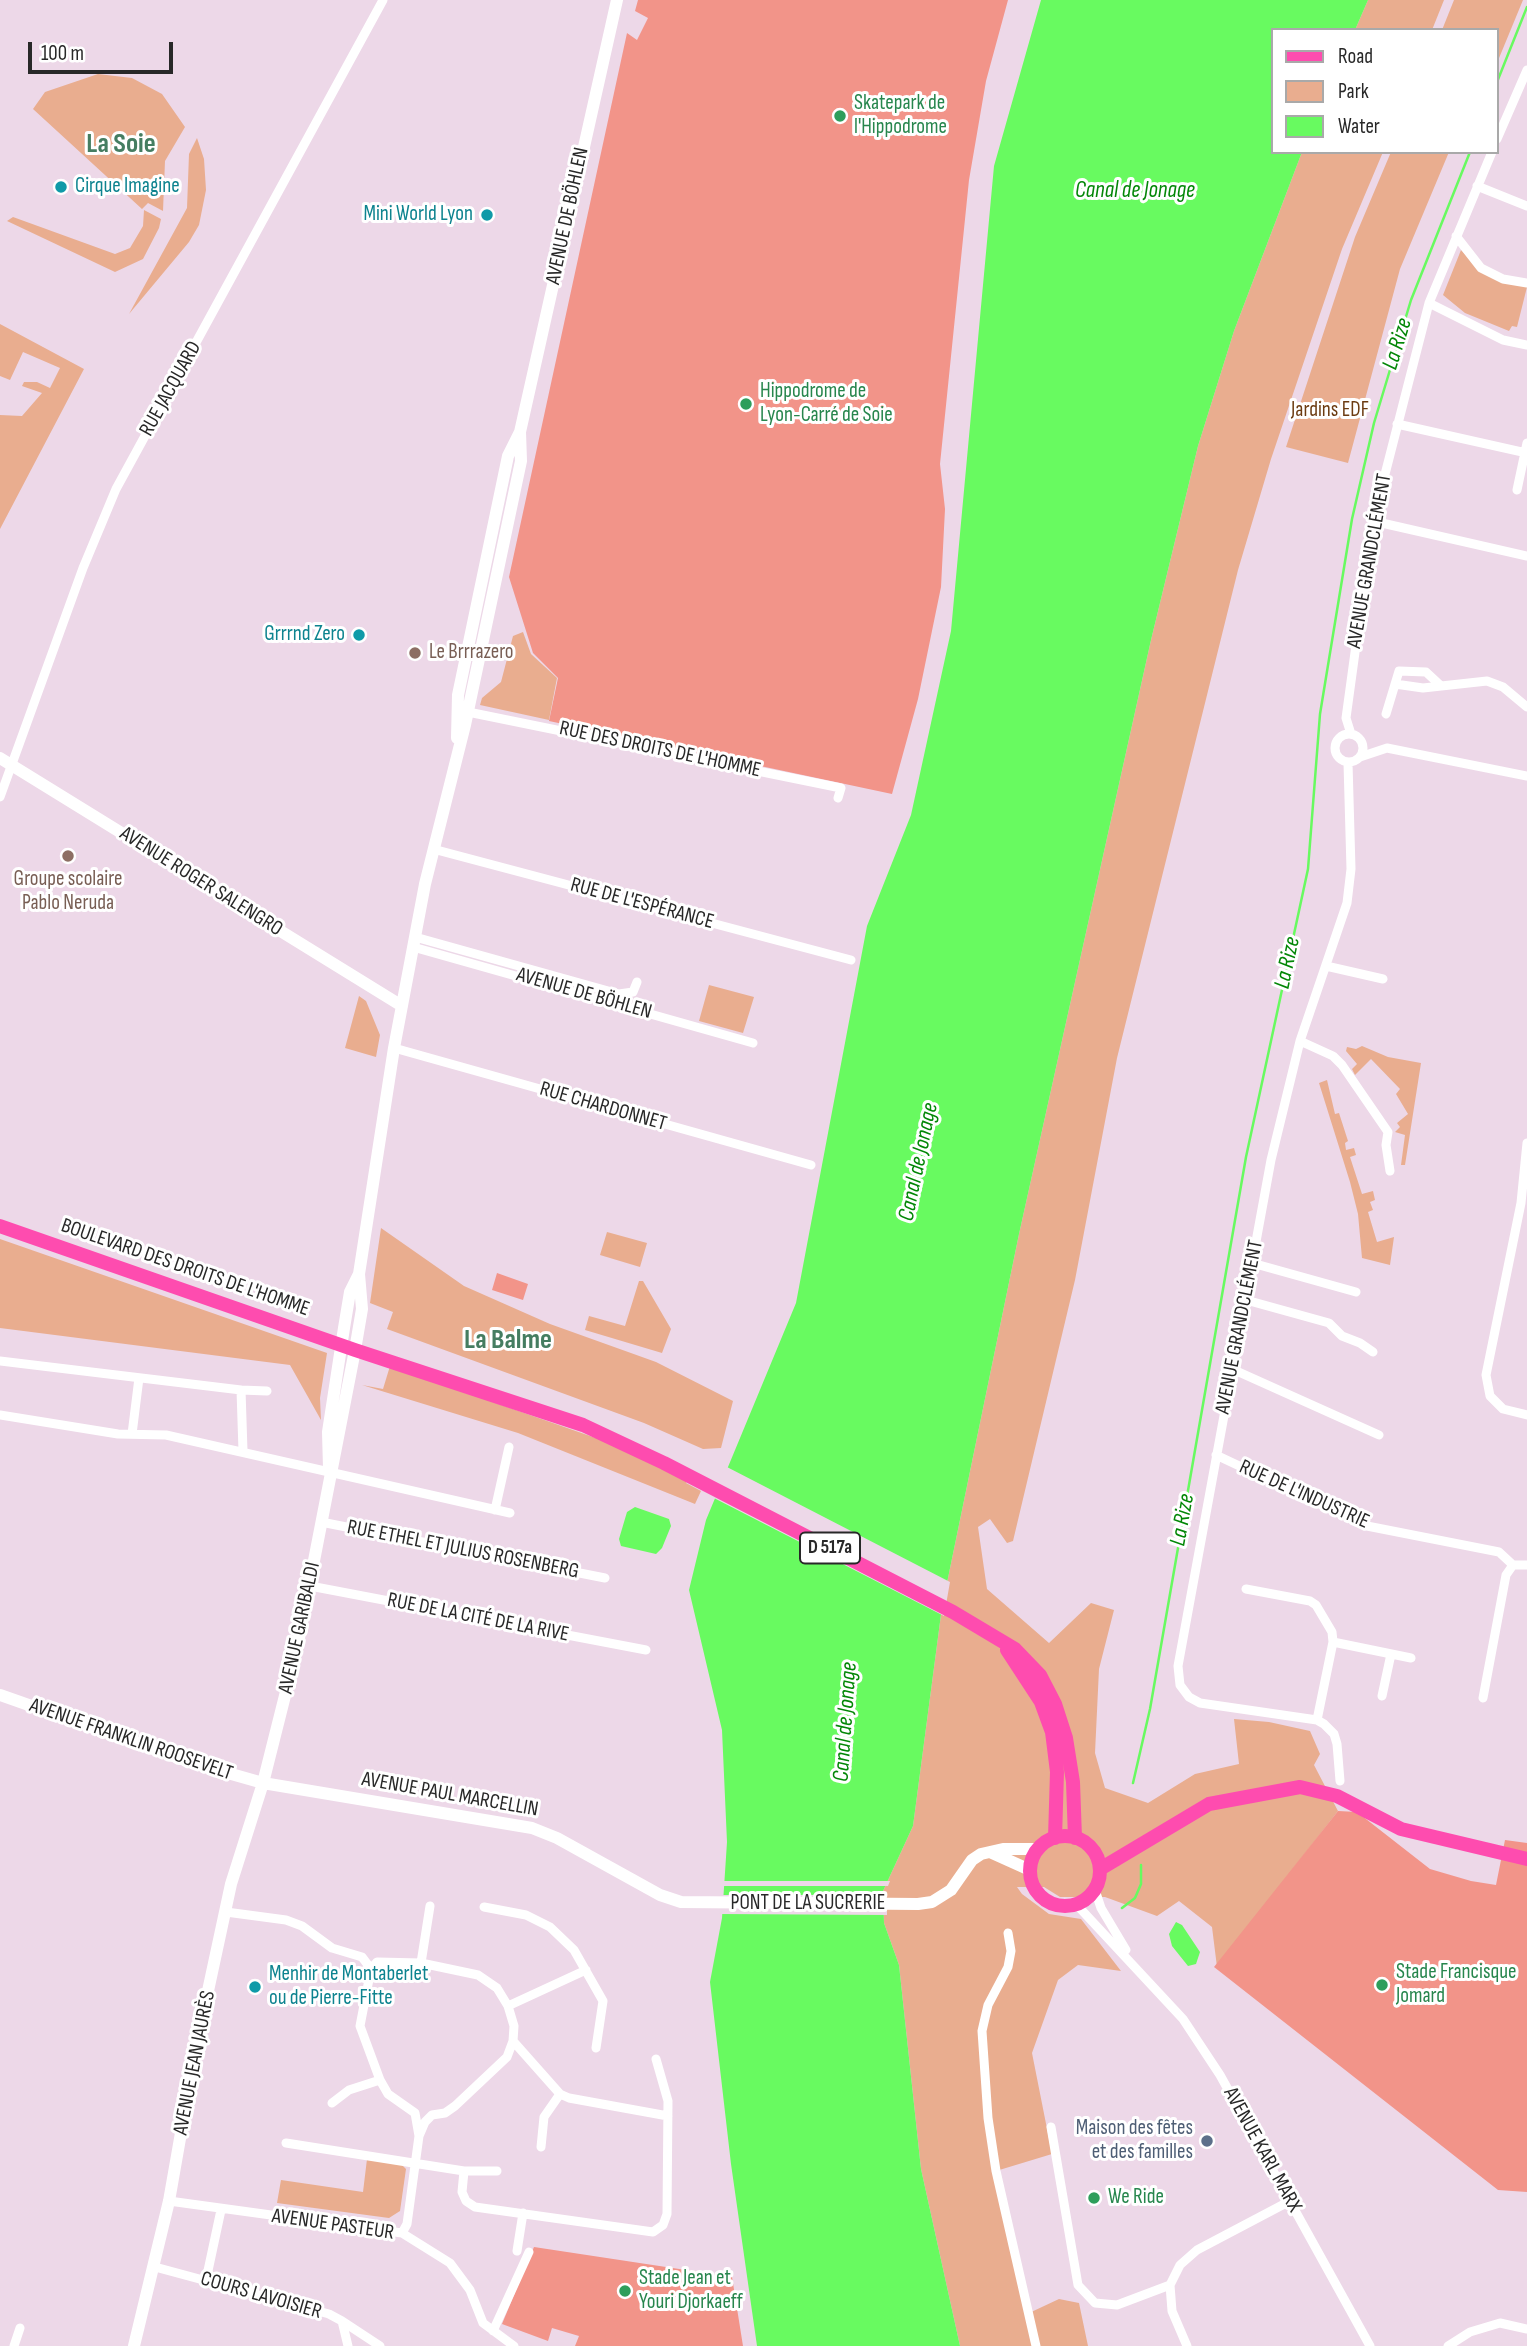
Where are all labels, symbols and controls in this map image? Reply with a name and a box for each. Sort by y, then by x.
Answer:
scale bar [32,28,177,72]
legend [1272,28,1499,154]
text: 100 m [41,41,84,66]
text: Road [1338,44,1373,69]
text: Park [1338,79,1369,104]
place label: Skatepark de l'Hippodrome [854,91,947,141]
marker: Skatepark de l'Hippodrome [832,108,848,124]
text: Water [1338,114,1380,139]
district label: La Soie [86,128,156,162]
street label: AVENUE DE BÖHLEN [541,145,595,287]
place label: Cirque Imagine [75,174,180,200]
water label: Canal de Jonage [1075,177,1195,205]
marker: Cirque Imagine [53,179,69,195]
place label: Mini World Lyon [363,202,473,228]
marker: Mini World Lyon [479,207,495,223]
water label: La Rize [1377,315,1419,373]
street label: RUE JACQUARD [135,337,207,441]
place label: Hippodrome de Lyon-Carré de Soie [760,379,893,429]
marker: Hippodrome de Lyon-Carré de Soie [738,396,754,412]
park label: Jardins EDF [1291,398,1369,424]
street label: AVENUE GRANDCLÉMENT [1342,472,1398,650]
place label: Grrrnd Zero [264,622,345,648]
marker: Grrrnd Zero [351,627,367,643]
place label: Le Brrrazero [429,640,514,666]
marker: Le Brrrazero [407,645,423,661]
street label: RUE DES DROITS DE L'HOMME [557,716,763,784]
street label: AVENUE ROGER SALENGRO [115,822,287,942]
marker: Groupe scolaire Pablo Neruda [60,848,76,864]
place label: Groupe scolaire Pablo Neruda [14,867,122,917]
street label: RUE DE L'ESPÉRANCE [568,873,716,935]
water label: La Rize [1269,935,1307,991]
street label: AVENUE DE BÖHLEN [514,963,654,1025]
street label: RUE CHARDONNET [537,1077,669,1137]
water label: Canal de Jonage [893,1100,945,1224]
street label: BOULEVARD DES DROITS DE L'HOMME [57,1214,313,1322]
street label: AVENUE GRANDCLÉMENT [1211,1238,1269,1416]
district label: La Balme [464,1324,552,1358]
street label: RUE DE L'INDUSTRIE [1235,1455,1373,1535]
water label: La Rize [1165,1492,1201,1548]
street label: RUE ETHEL ET JULIUS ROSENBERG [345,1515,581,1585]
road number: D 517a [800,1532,860,1564]
street label: AVENUE GARIBALDI [274,1560,326,1696]
street label: RUE DE LA CITÉ DE LA RIVE [385,1588,571,1648]
water label: Canal de Jonage [828,1661,864,1783]
street label: AVENUE FRANKLIN ROOSEVELT [26,1693,236,1787]
street label: AVENUE PAUL MARCELLIN [360,1767,540,1823]
street label: PONT DE LA SUCRERIE [731,1891,885,1917]
place label: Stade Francisque Jomard [1396,1960,1516,2010]
place label: Menhir de Montaberlet ou de Pierre-Fitte [269,1962,428,2012]
marker: Stade Francisque Jomard [1374,1977,1390,1993]
marker: Menhir de Montaberlet ou de Pierre-Fitte [247,1979,263,1995]
street label: AVENUE JEAN JAURÈS [169,1989,221,2137]
street label: AVENUE KARL MARX [1217,2083,1307,2217]
place label: Maison des fêtes et des familles [1076,2116,1193,2166]
marker: Maison des fêtes et des familles [1199,2133,1215,2149]
place label: We Ride [1108,2185,1164,2211]
marker: We Ride [1086,2190,1102,2206]
street label: AVENUE PASTEUR [270,2204,396,2246]
place label: Stade Jean et Youri Djorkaeff [639,2266,743,2316]
street label: COURS LAVOISIER [198,2267,324,2325]
marker: Stade Jean et Youri Djorkaeff [617,2283,633,2299]

